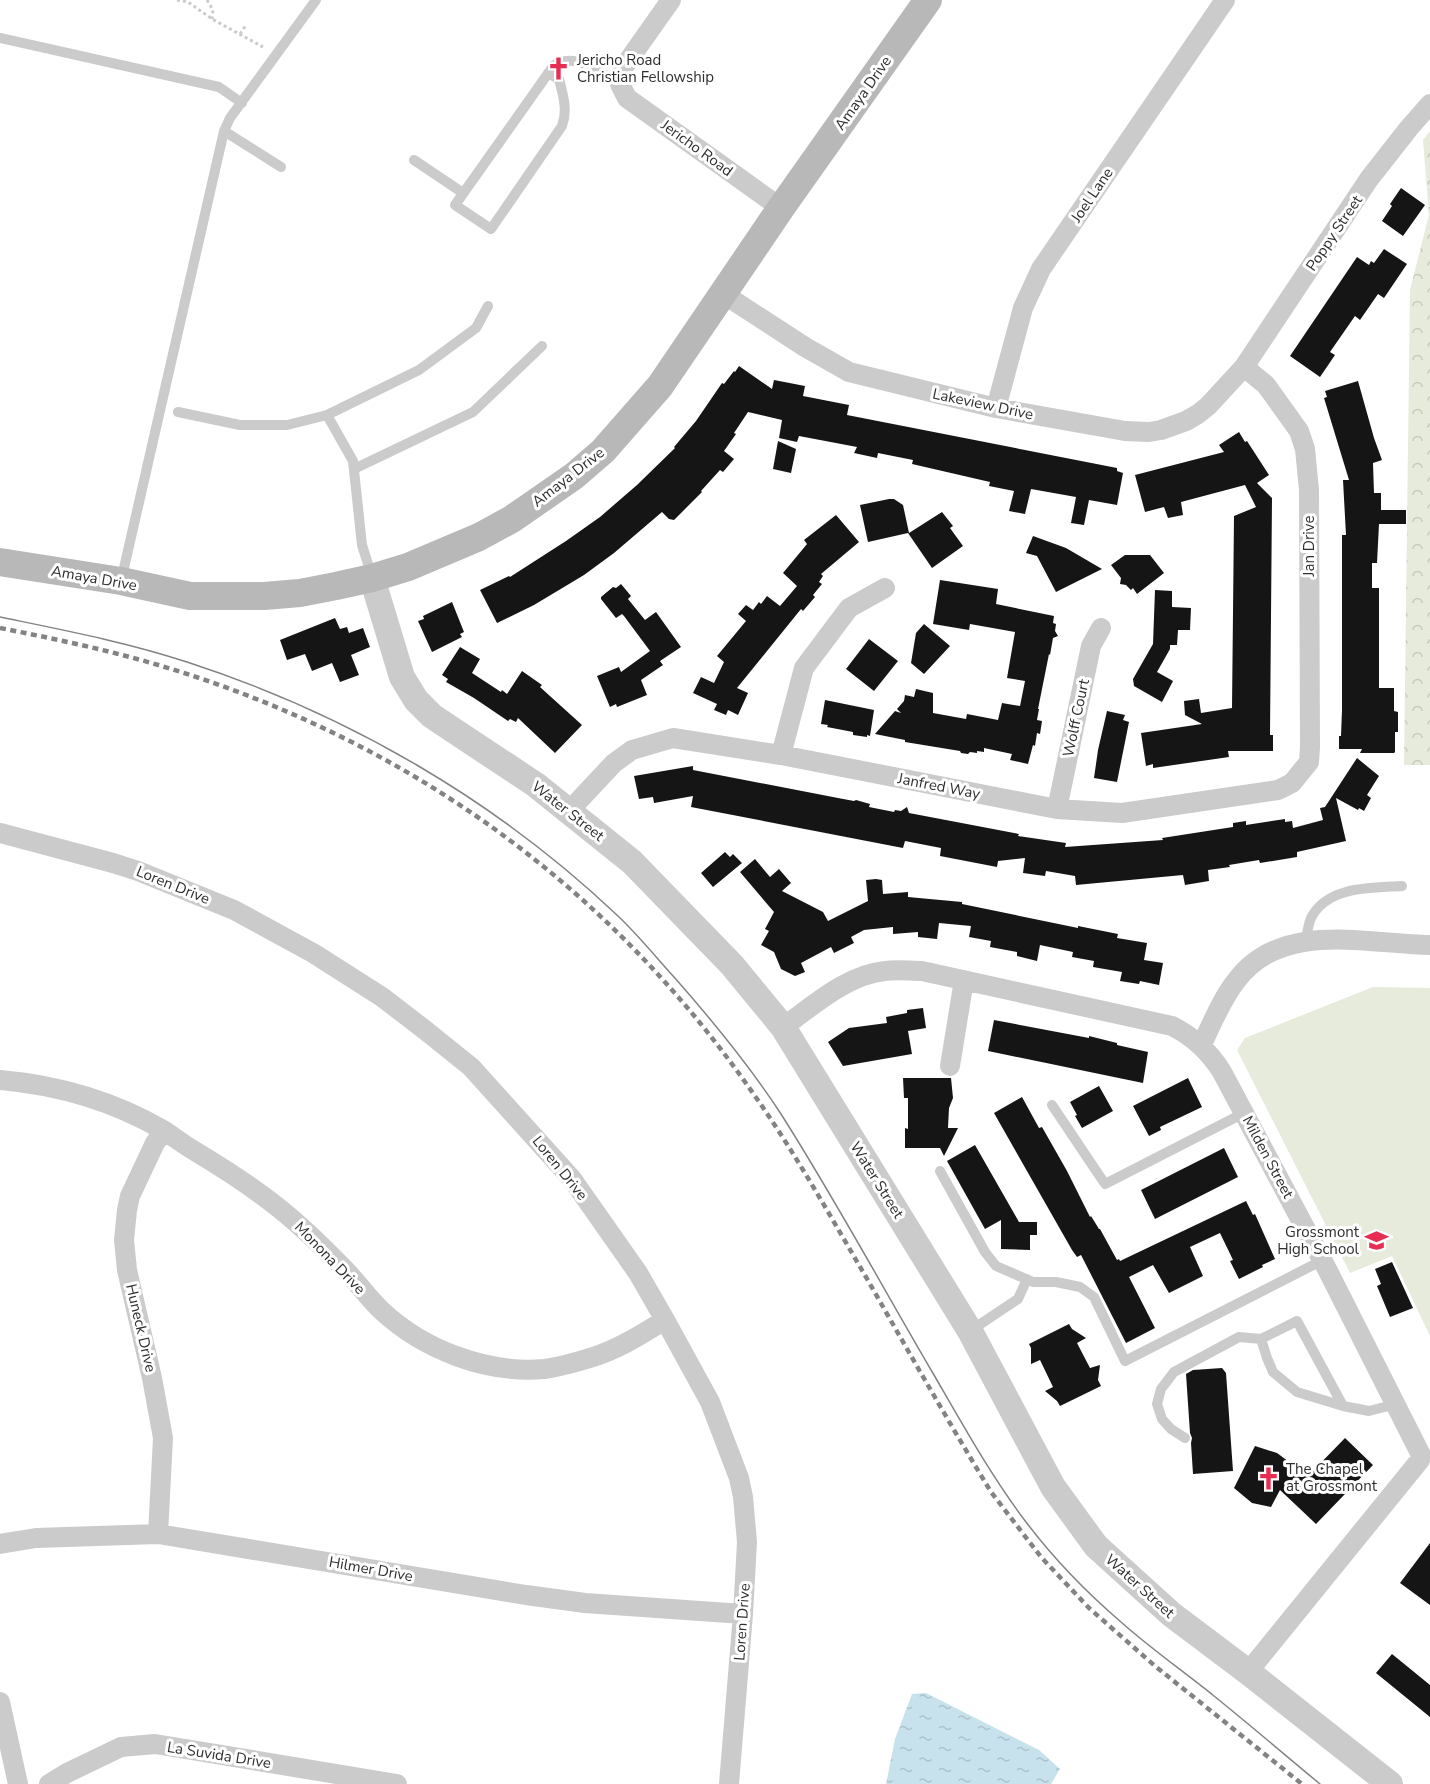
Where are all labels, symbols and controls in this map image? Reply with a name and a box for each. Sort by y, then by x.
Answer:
place label: Jericho Road Christian Fellowship [576,50,714,87]
street label: Amaya Drive [830,52,896,134]
church icon: Jericho Road Christian Fellowship [546,56,572,82]
street label: Jericho Road [656,115,737,181]
street label: Joel Lane [1066,164,1118,227]
street label: Poppy Street [1301,191,1367,275]
street label: Lakeview Drive [931,384,1035,424]
street label: Amaya Drive [528,442,608,512]
street label: Jan Drive [1299,516,1319,577]
street label: Amaya Drive [50,561,138,595]
street label: Wolff Court [1058,676,1094,759]
street label: Janfred Way [895,768,982,804]
street label: Water Street [528,776,609,846]
street label: Loren Drive [133,861,213,909]
street label: Milden Street [1238,1112,1298,1202]
street label: Loren Drive [528,1132,592,1204]
street label: Water Street [845,1138,909,1223]
street label: Monona Drive [290,1217,370,1299]
place label: Grossmont High School [1277,1222,1360,1259]
school or university icon: Grossmont High School [1364,1228,1390,1254]
street label: Huneck Drive [121,1282,161,1374]
place label: The Chapel at Grossmont [1286,1459,1378,1496]
church icon: The Chapel at Grossmont [1255,1465,1281,1491]
street label: Water Street [1101,1549,1180,1623]
street label: Hilmer Drive [327,1552,415,1586]
street label: Loren Drive [729,1583,755,1661]
street label: La Suvida Drive [166,1737,272,1773]

